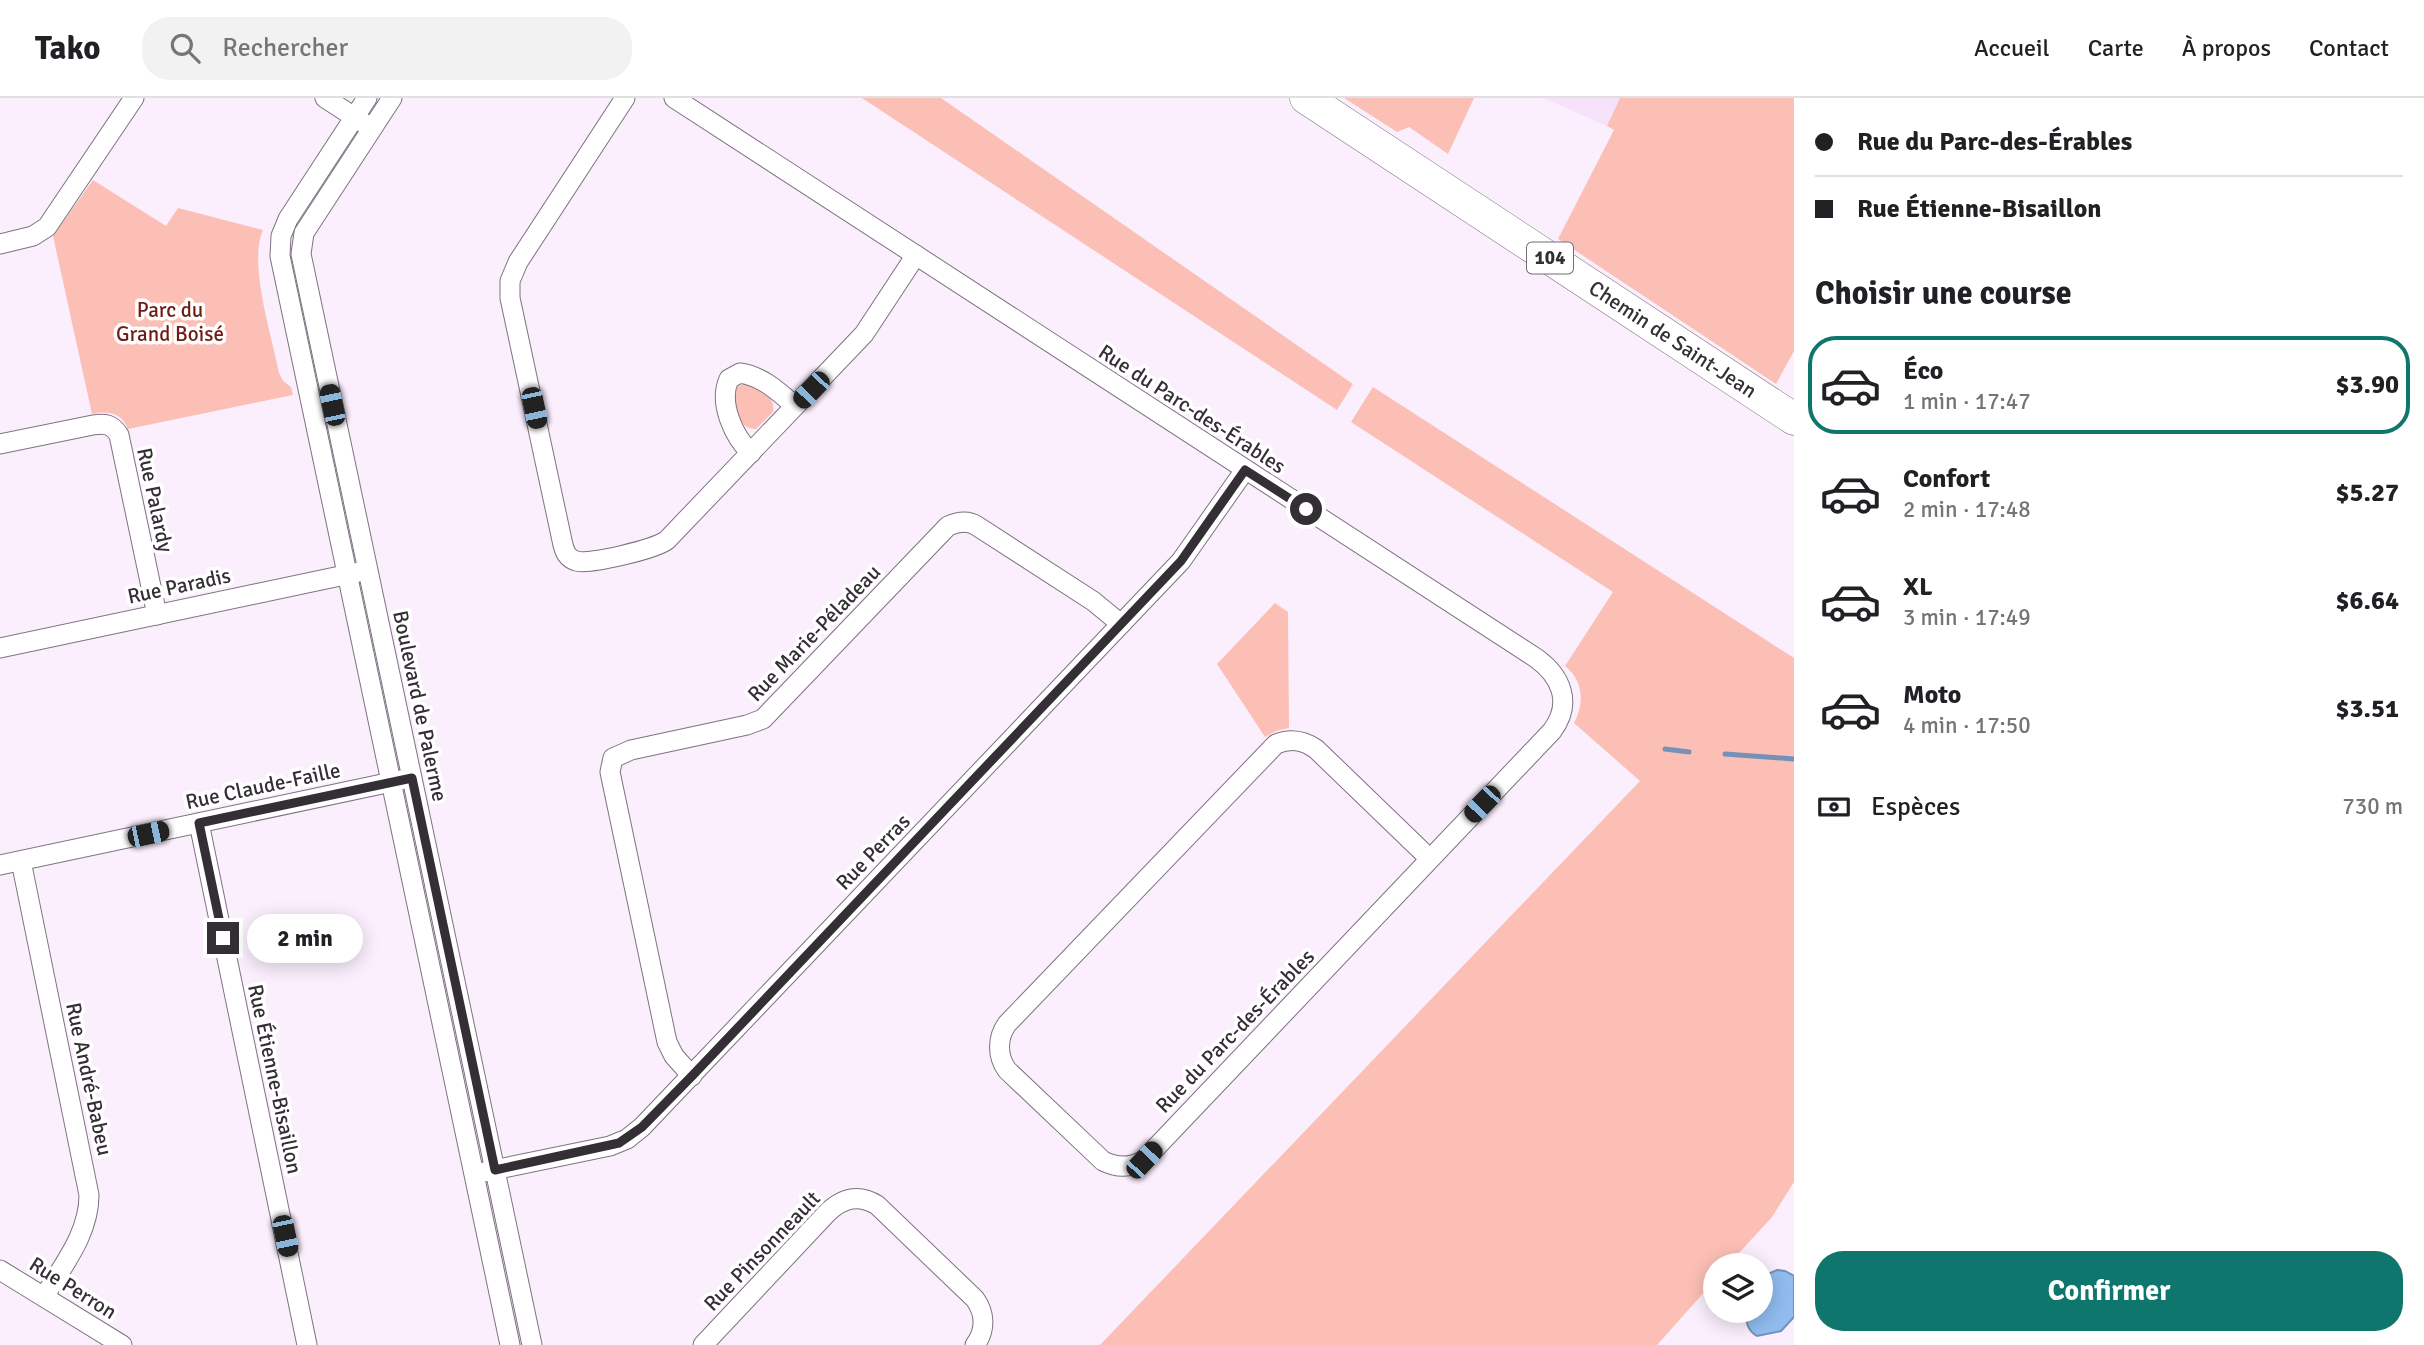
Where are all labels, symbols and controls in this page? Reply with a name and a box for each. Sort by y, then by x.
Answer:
search box [142,17,632,80]
text: Tako [35,28,100,69]
icon: search [166,29,204,67]
text: Rechercher [222,32,348,64]
text: Accueil [1974,33,2050,63]
text: Carte [2088,33,2144,63]
text: À propos [2182,33,2271,63]
text: Contact [2309,33,2389,63]
text: Rue du Parc-des-Érables [1857,126,2132,158]
text: Rue Étienne-Bisaillon [1857,193,2102,225]
road number: 104 [1527,242,1573,274]
text: Choisir une course [1815,274,2072,313]
street label: Chemin de Saint-Jean [1584,275,1762,404]
park label: Parc du Grand Boisé [116,297,224,347]
street label: Rue du Parc-des-Érables [1094,339,1290,479]
icon: car [1819,354,1882,417]
text: Éco [1903,355,1943,387]
car [789,368,834,412]
text: $3.90 [2335,369,2399,401]
car [318,382,347,428]
car [520,385,549,431]
text: 1 min · 17:47 [1903,387,2031,416]
street label: Rue Palardy [131,445,179,555]
icon: car [1819,462,1882,525]
text: Confort [1903,463,1990,495]
text: $5.27 [2335,477,2399,509]
route start [1290,493,1322,525]
text: 2 min · 17:48 [1903,495,2031,524]
street label: Rue Marie-Péladeau [742,559,886,707]
street label: Rue Paradis [125,562,233,610]
icon: car [1819,570,1882,633]
text: XL [1903,571,1933,603]
text: $6.64 [2335,585,2399,617]
text: 3 min · 17:49 [1903,603,2031,632]
street label: Boulevard de Palerme [387,608,453,804]
icon: car [1819,678,1882,741]
text: Moto [1903,679,1961,711]
text: $3.51 [2335,693,2399,725]
text: 4 min · 17:50 [1903,711,2031,740]
street label: Rue Claude-Faille [183,757,343,815]
car [1460,782,1505,826]
icon: cash [1815,788,1853,826]
text: Espèces [1871,791,1960,823]
text: 730 m [2342,792,2403,821]
street label: Rue Perras [830,809,916,895]
car [126,819,171,849]
callout: 2 min [248,914,363,962]
route end [207,922,239,954]
text: 2 min [277,924,333,953]
street label: Rue du Parc-des-Érables [1150,944,1320,1118]
street label: Rue Étienne-Bisaillon [242,982,308,1176]
street label: Rue André-Babeu [60,1000,118,1158]
car [1122,1137,1167,1183]
street label: Rue Pinsonneault [698,1186,826,1316]
car [271,1213,300,1259]
street label: Rue Perron [25,1251,121,1325]
button: Confirmer [1815,1251,2403,1331]
map controls [1703,1253,1773,1323]
button: layers [1703,1253,1773,1323]

